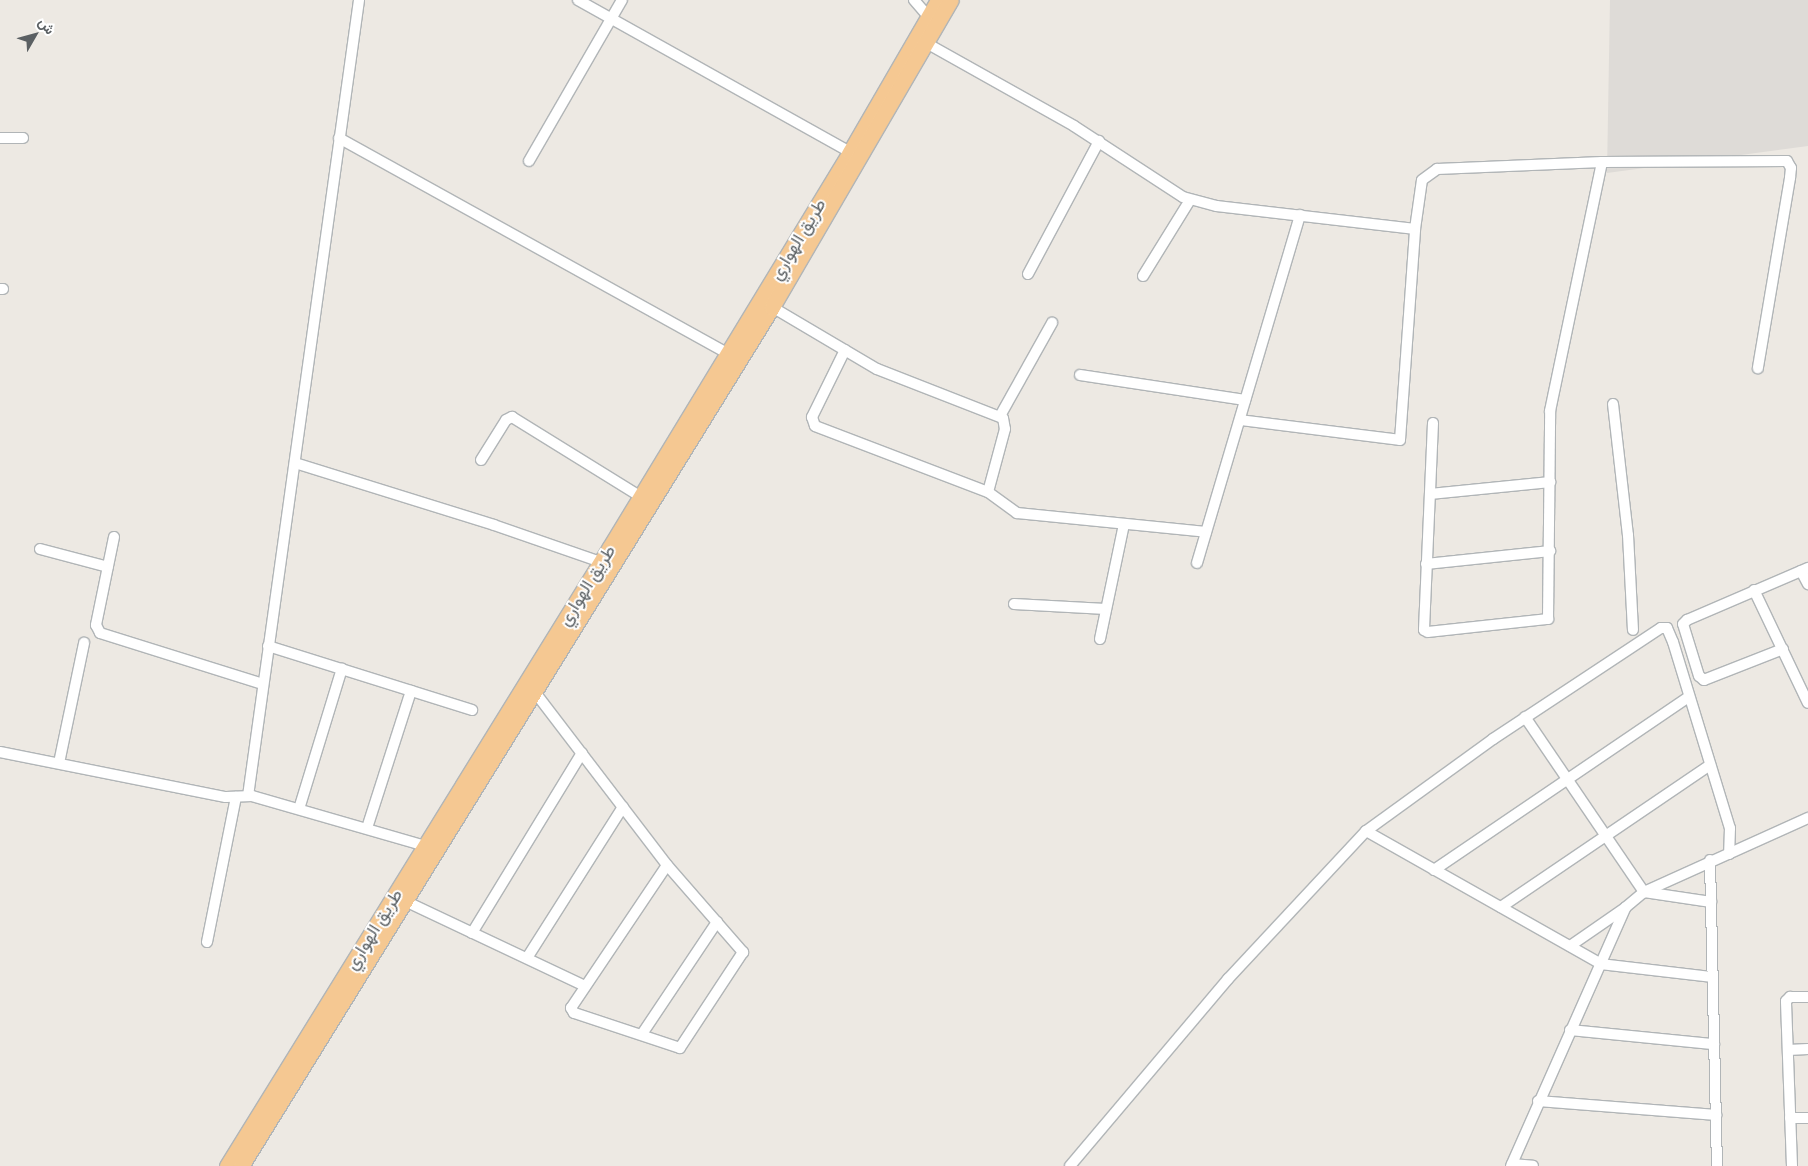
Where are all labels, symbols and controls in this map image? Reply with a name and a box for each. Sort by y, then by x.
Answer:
north arrow [10,10,60,60]
text: ش [35,14,59,37]
street label: طريق الهواري [764,194,830,284]
street label: طريق الهواري [553,541,619,629]
street label: طريق الهواري [340,885,406,973]

